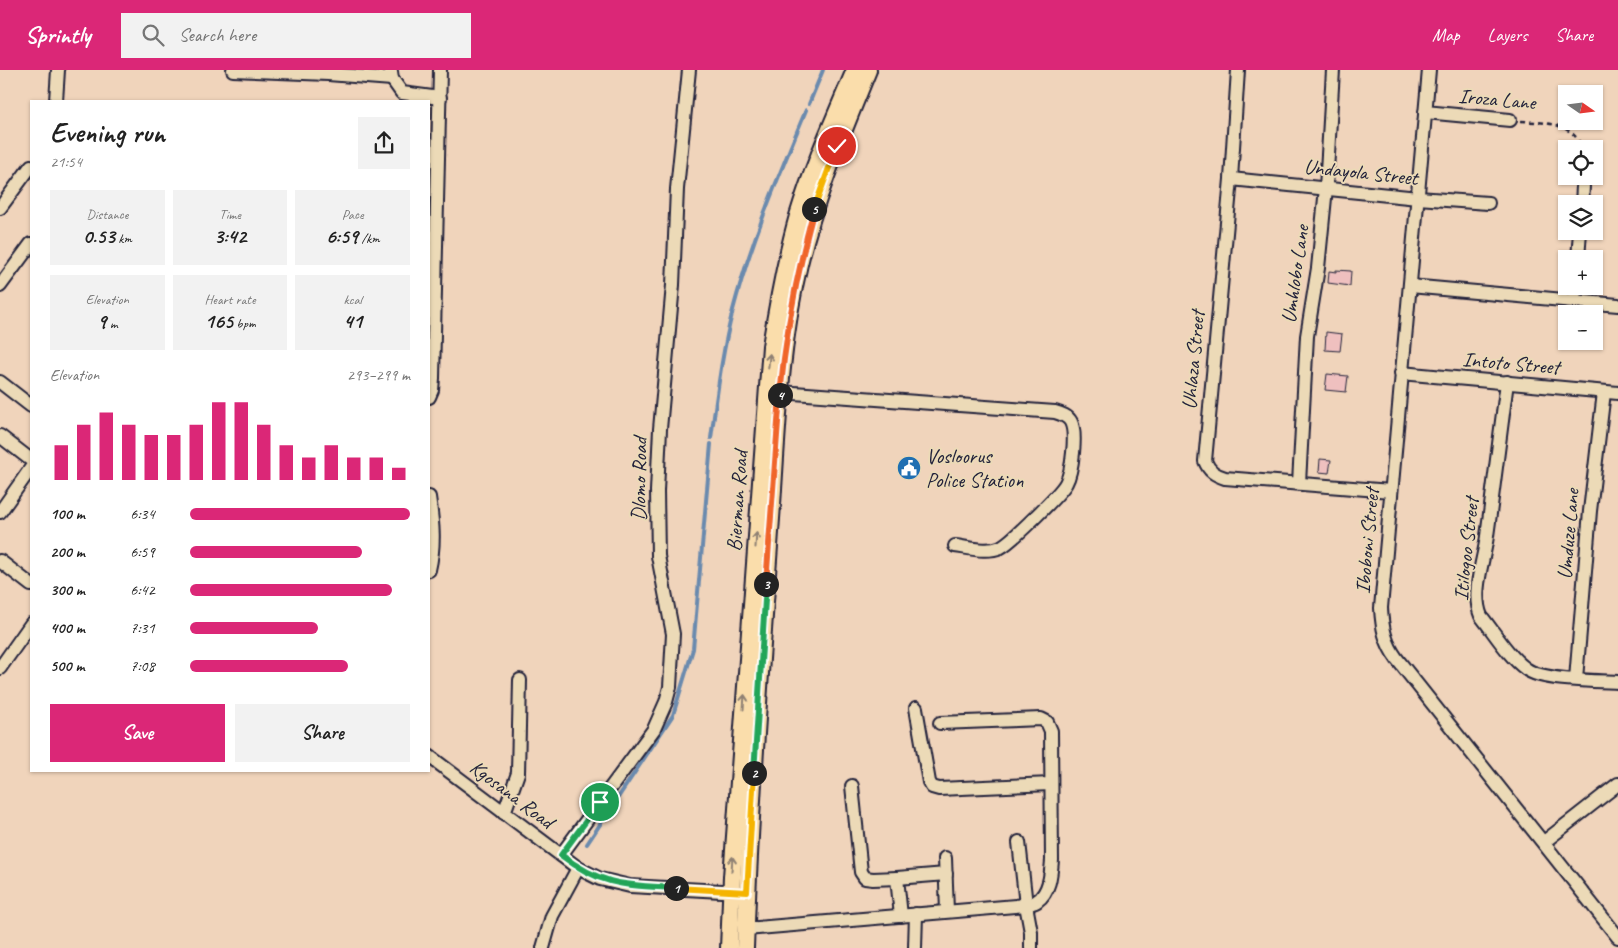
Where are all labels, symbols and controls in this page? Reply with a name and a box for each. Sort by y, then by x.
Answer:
search box [121,13,471,58]
text: Sprintly [25,20,91,50]
icon: search [139,21,167,49]
text: Search here [179,23,256,47]
text: Map [1432,24,1460,46]
text: Layers [1488,24,1527,46]
text: Share [1555,24,1593,46]
street label: Iroza Lane [1457,83,1539,115]
north arrow [1558,85,1602,130]
map controls [1558,85,1603,350]
text: Evening run [50,115,165,150]
button: share [358,117,410,169]
pin [816,125,858,167]
icon: check [823,132,851,160]
button: locate [1558,140,1603,185]
text: 21:54 [50,152,82,172]
street label: Undayola Street [1303,153,1421,191]
button: layers [1558,195,1603,240]
pin: 5 [802,196,826,222]
text: 5 [811,201,818,218]
text: Distance [86,206,128,223]
text: Time [219,206,241,223]
text: Pace [342,206,363,223]
street label: Umhlobo Lane [1275,221,1315,325]
text: 0.53 [83,223,115,249]
text: 3:42 [214,223,246,249]
text: 6:59 [326,223,358,249]
text: km [115,230,132,247]
text: /km [358,230,380,247]
button: + [1558,250,1603,295]
text: Elevation [86,291,129,308]
text: Heart rate [204,291,256,308]
text: kcal [343,291,362,308]
button: − [1558,305,1603,350]
street label: Uhlaza Street [1176,306,1211,410]
text: 9 [97,308,106,334]
text: 165 [204,308,233,334]
text: 41 [343,308,362,334]
text: m [106,315,118,332]
text: bpm [233,315,256,332]
street label: Intoto Street [1461,346,1564,380]
one-way arrow [765,353,774,369]
text: Elevation [50,365,99,385]
text: 293–299 m [347,365,410,385]
pin: 4 [768,382,792,408]
text: 4 [777,387,784,404]
street label: Dlomo Road [625,434,653,521]
place label: Vosloorus Police Station [926,443,1024,493]
street label: Bierman Road [721,446,754,552]
public building icon: Vosloorus Police Station [896,455,922,481]
street label: Iboboni Street [1349,484,1385,595]
street label: Umduze Lane [1551,485,1585,580]
street label: Itilogoo Street [1448,493,1485,602]
text: 100 m [50,504,85,524]
text: 6:34 [130,504,155,524]
one-way arrow [751,532,760,548]
text: 200 m [50,542,85,562]
text: 6:59 [130,542,155,562]
pin: 3 [754,572,778,596]
text: 3 [763,576,770,593]
text: 300 m [50,580,85,600]
text: 6:42 [130,580,155,600]
text: 400 m [50,618,85,638]
text: 7:31 [130,618,155,638]
text: 500 m [50,656,84,676]
text: 7:08 [130,656,155,676]
one-way arrow [739,695,749,711]
button: Save [50,704,225,762]
button: Share [235,704,410,762]
street label: Kgosana Road [465,754,562,836]
pin: 2 [742,760,766,786]
text: 2 [751,765,758,782]
pin [579,781,621,823]
icon: arrive [586,788,614,816]
one-way arrow [728,857,737,873]
pin: 1 [664,876,688,900]
text: 1 [673,880,680,897]

